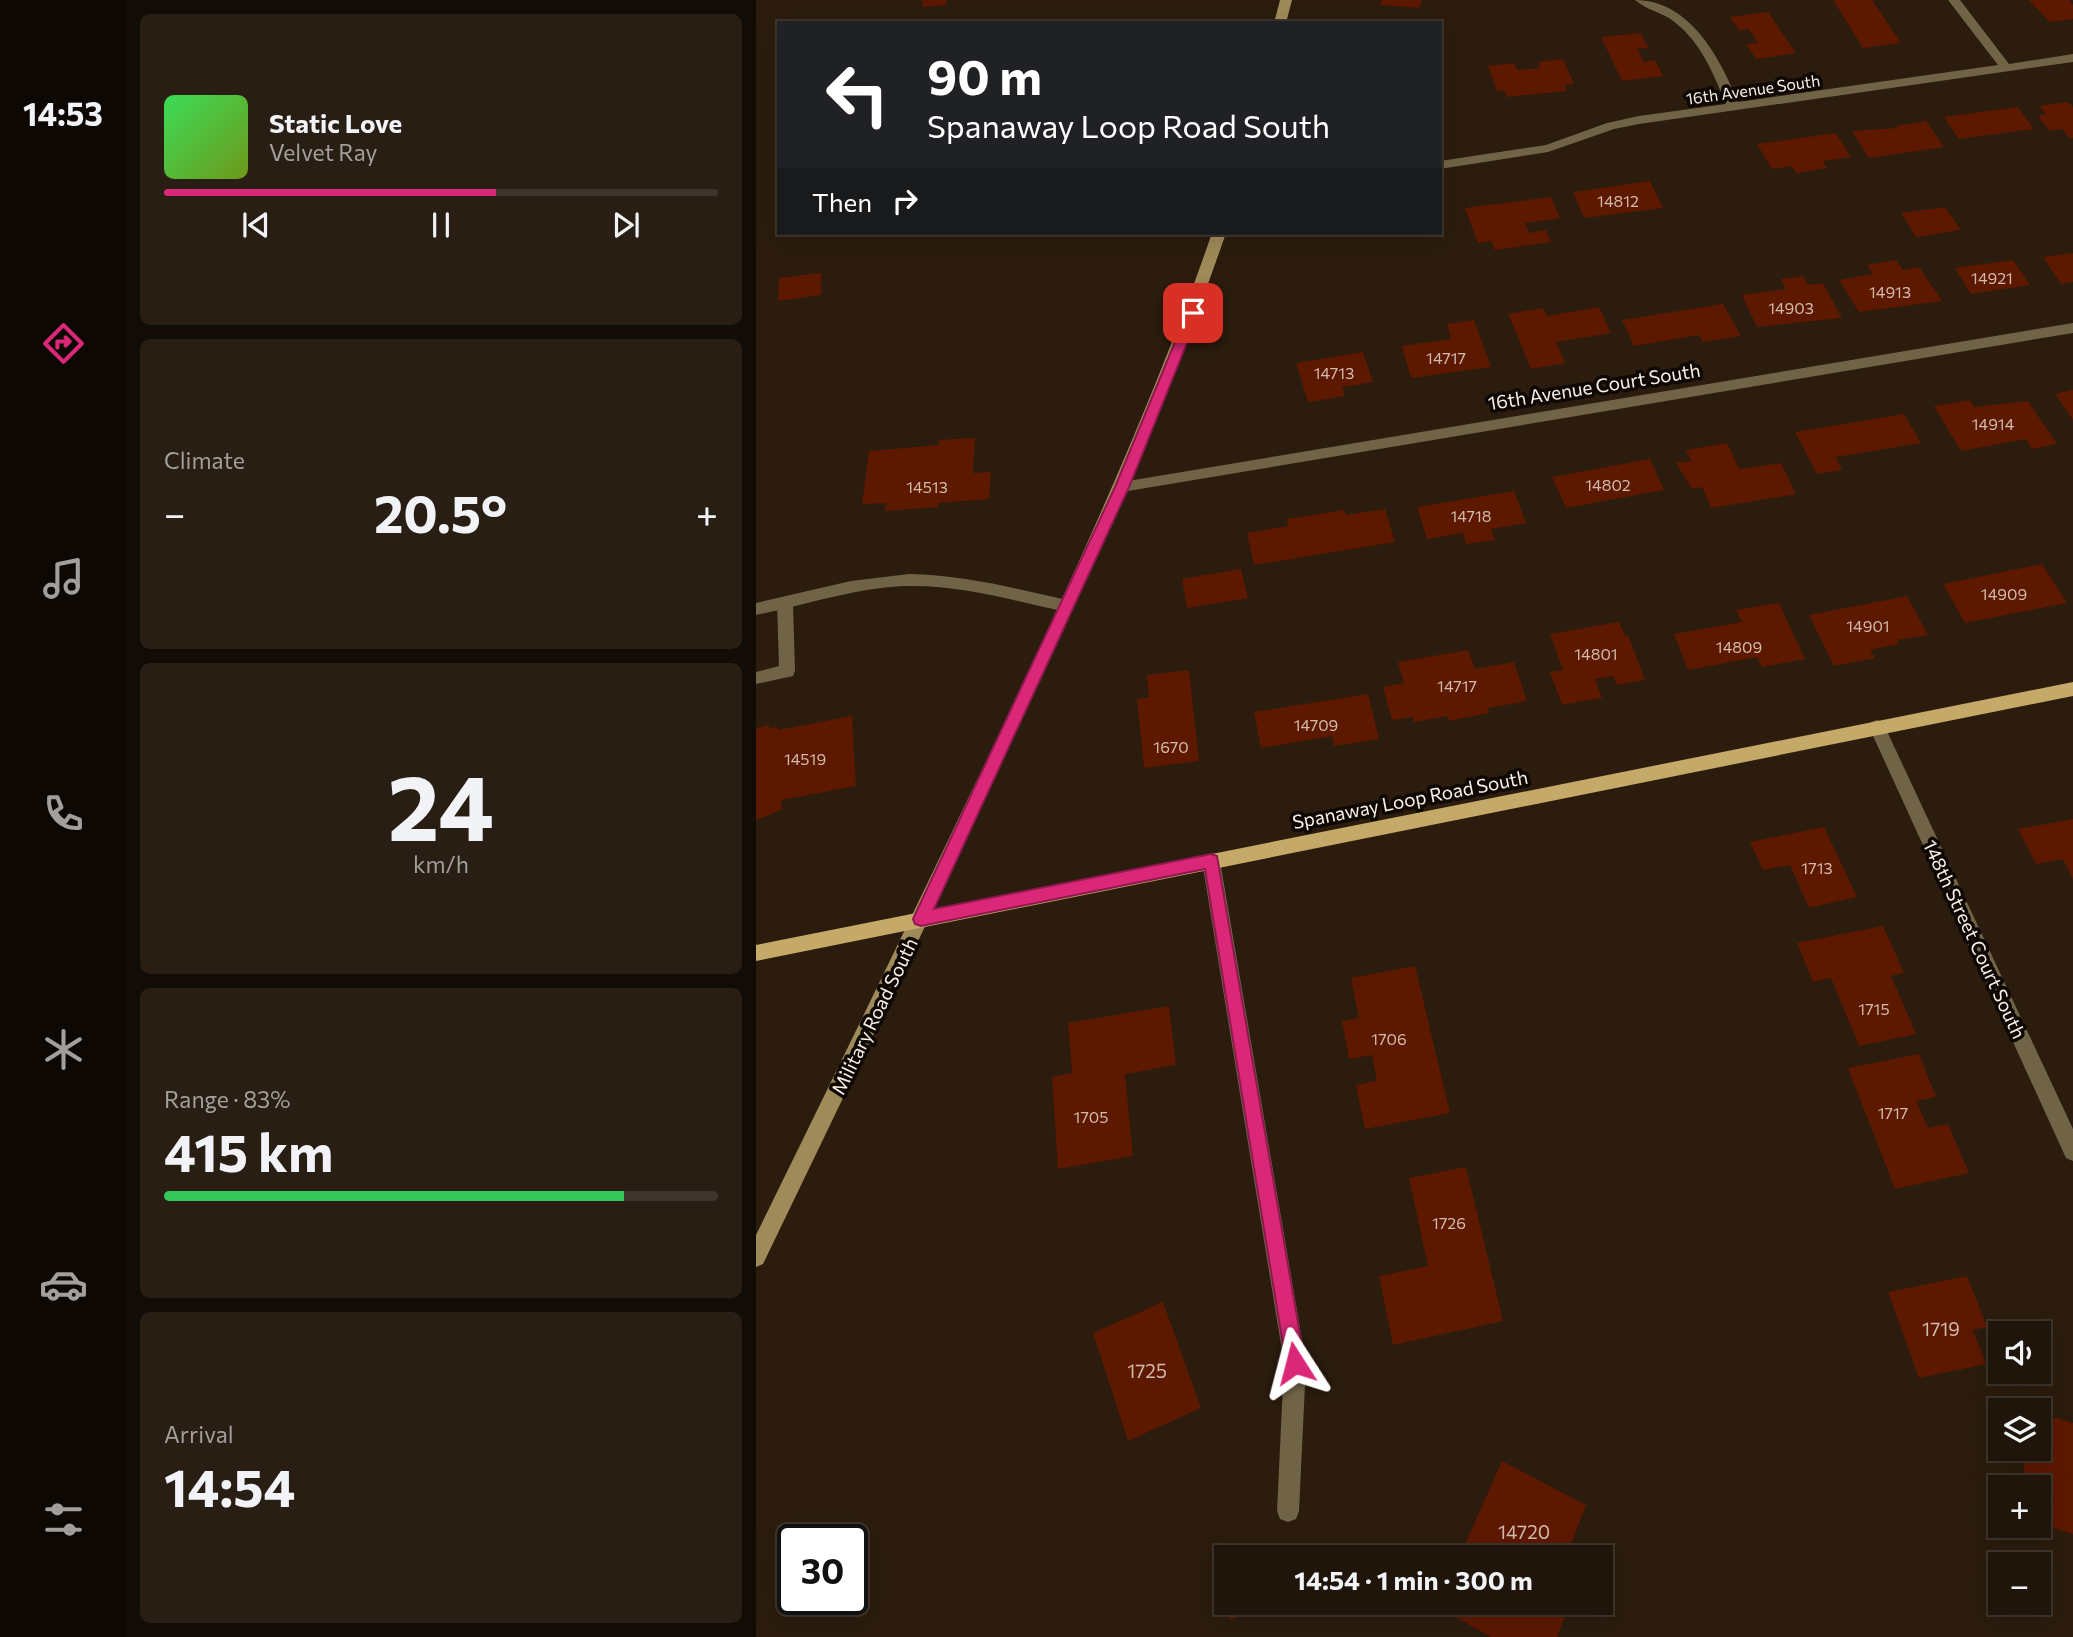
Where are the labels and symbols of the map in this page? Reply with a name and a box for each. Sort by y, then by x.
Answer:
street label: 16th Avenue South [1685,70,1821,108]
house number: 14812 [1597,191,1639,210]
house number: 14921 [1971,268,2013,287]
house number: 14913 [1869,282,1911,301]
pin [1163,283,1223,343]
house number: 14903 [1768,298,1814,317]
house number: 14717 [1426,348,1466,367]
street label: 16th Avenue Court South [1486,358,1702,414]
house number: 14713 [1314,363,1354,382]
house number: 14914 [1972,414,2015,433]
house number: 14802 [1585,475,1631,494]
house number: 14513 [906,477,948,496]
house number: 14718 [1450,506,1492,525]
house number: 14909 [1981,584,2027,603]
house number: 14901 [1846,616,1890,635]
house number: 14809 [1716,637,1762,656]
house number: 14801 [1574,644,1618,663]
house number: 14717 [1437,676,1477,695]
house number: 14709 [1294,715,1338,734]
house number: 1670 [1153,737,1189,756]
house number: 14519 [784,749,826,768]
street label: Spanaway Loop Road South [1290,765,1530,833]
street label: 148th Street Court South [1919,836,2031,1042]
house number: 1713 [1801,858,1833,877]
street label: Military Road South [826,934,922,1098]
house number: 1715 [1858,999,1890,1018]
house number: 1706 [1371,1029,1407,1048]
house number: 1717 [1878,1103,1908,1122]
house number: 1705 [1074,1107,1108,1126]
house number: 1726 [1432,1213,1466,1232]
house number: 1719 [1922,1317,1960,1340]
position arrow [1258,1326,1332,1400]
house number: 1725 [1127,1359,1167,1382]
house number: 14720 [1498,1520,1550,1543]
speed limit sign: 30 [777,1524,868,1615]

